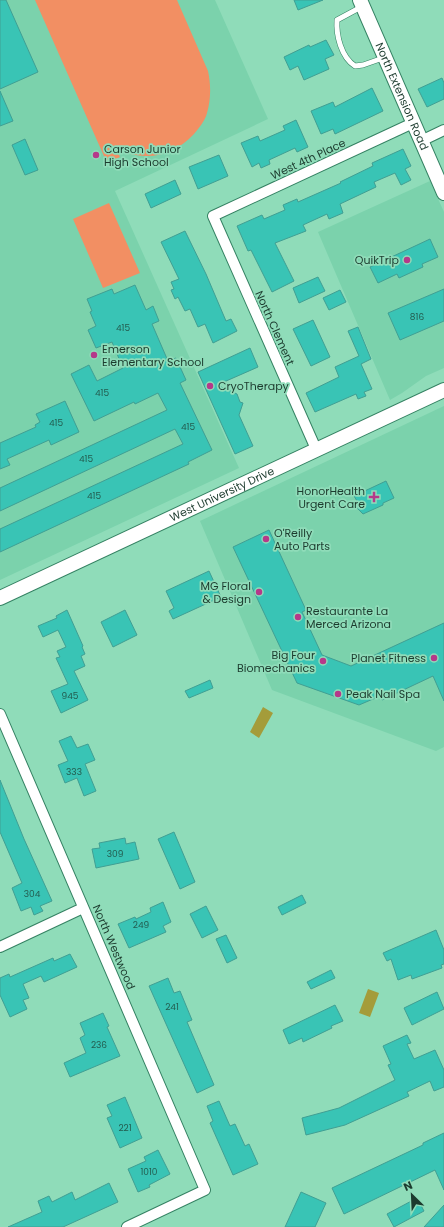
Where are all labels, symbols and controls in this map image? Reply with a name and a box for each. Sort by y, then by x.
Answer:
street label: North Extension Road [371,40,432,153]
street label: West 4th Place [268,135,348,183]
place label: Carson Junior High School [104,141,181,170]
marker: Carson Junior High School [91,150,101,160]
place label: QuikTrip [355,252,399,268]
marker: QuikTrip [402,255,412,265]
street label: North Clement [251,288,299,368]
house number: 816 [410,311,424,323]
house number: 415 [116,322,130,334]
place label: Emerson Elementary School [102,341,204,370]
marker: Emerson Elementary School [89,350,99,360]
place label: CryoTherapy [218,378,290,394]
marker: CryoTherapy [205,381,215,391]
house number: 415 [95,387,109,399]
house number: 415 [49,417,63,429]
house number: 415 [181,421,195,433]
house number: 415 [79,453,93,465]
street label: West University Drive [167,463,277,525]
place label: HonorHealth Urgent Care [297,483,365,512]
house number: 415 [87,490,101,502]
marker: HonorHealth Urgent Care [368,491,380,503]
place label: O'Reilly Auto Parts [274,525,330,554]
marker: O'Reilly Auto Parts [261,534,271,544]
place label: MG Floral & Design [200,578,251,607]
marker: MG Floral & Design [254,587,264,597]
place label: Restaurante La Merced Arizona [306,603,391,632]
marker: Restaurante La Merced Arizona [293,612,303,622]
place label: Big Four Biomechanics [237,647,315,676]
place label: Planet Fitness [351,650,426,666]
marker: Planet Fitness [429,653,439,663]
marker: Big Four Biomechanics [318,656,328,666]
place label: Peak Nail Spa [346,686,420,702]
marker: Peak Nail Spa [333,689,343,699]
house number: 945 [62,690,79,702]
house number: 333 [66,766,82,778]
house number: 309 [107,848,124,860]
house number: 304 [24,888,41,900]
street label: North Westwood [89,902,139,992]
house number: 249 [133,919,150,931]
house number: 241 [165,1001,179,1013]
house number: 236 [91,1039,107,1051]
house number: 221 [118,1122,132,1134]
house number: 1010 [140,1166,158,1178]
north arrow [392,1175,432,1215]
text: N [401,1177,415,1195]

